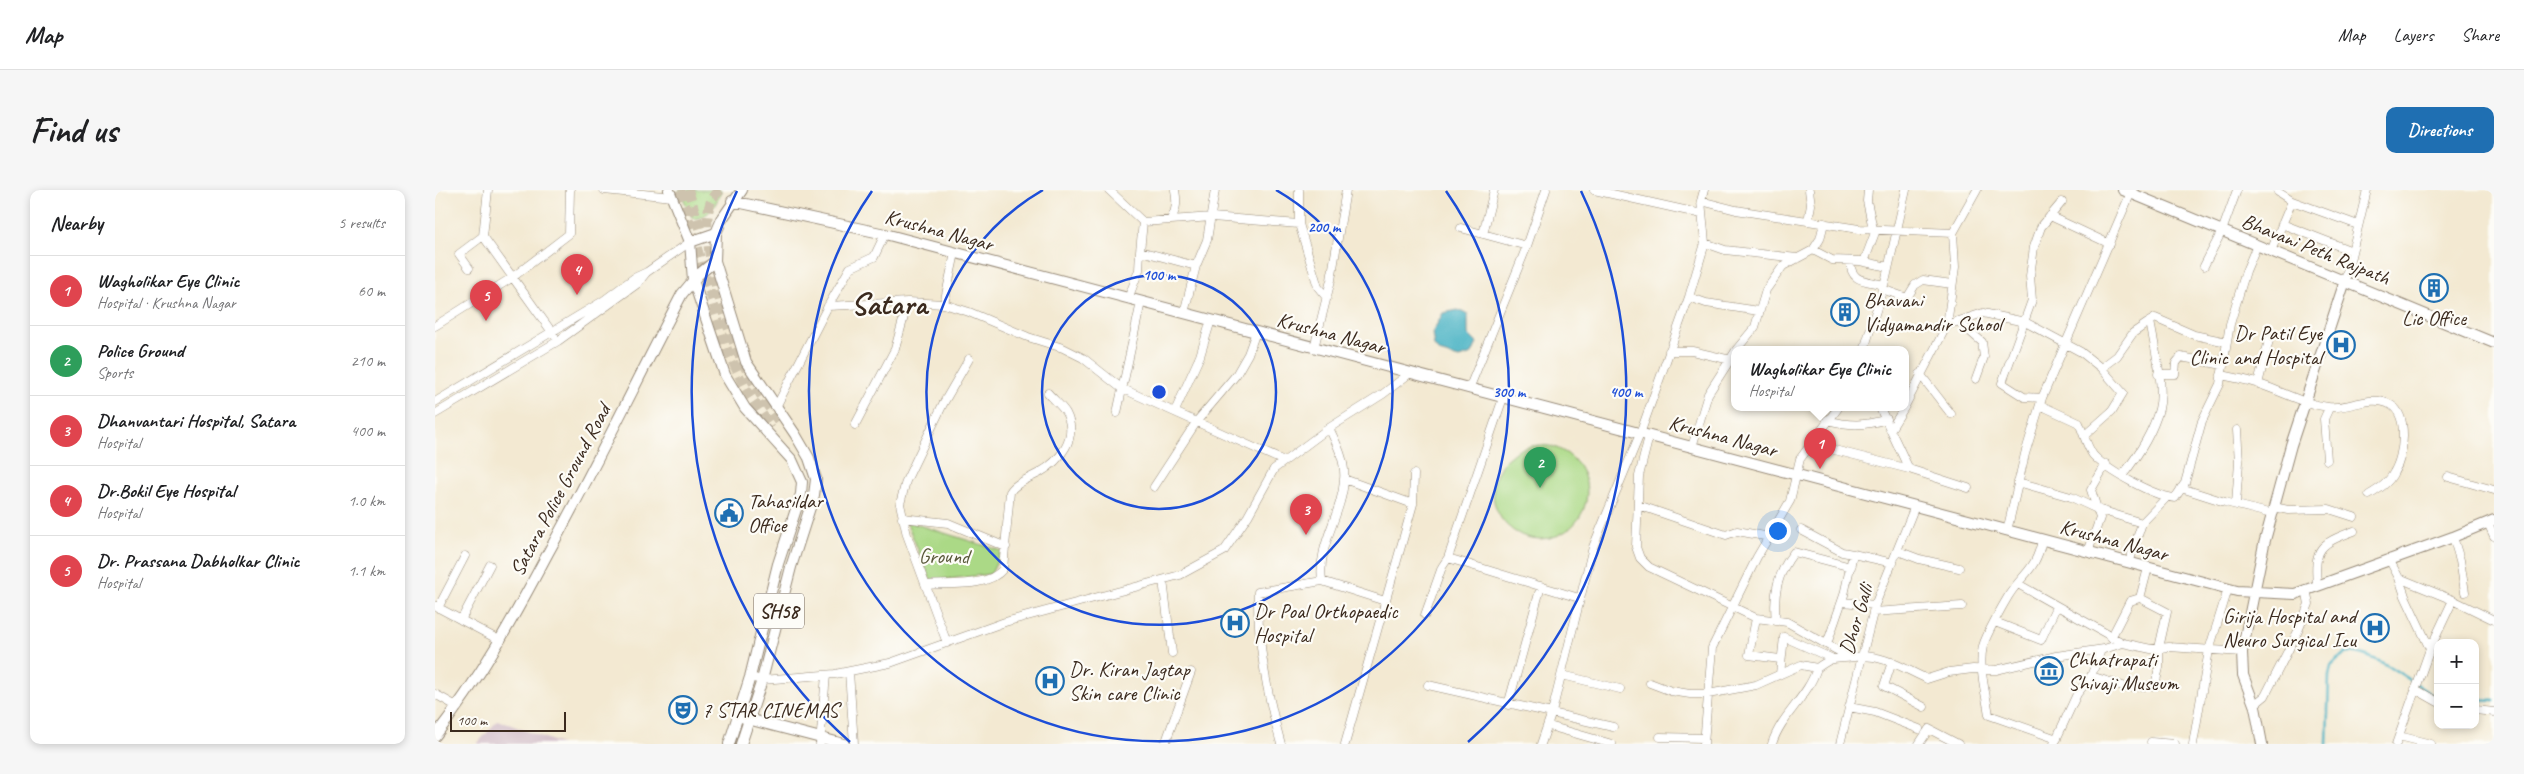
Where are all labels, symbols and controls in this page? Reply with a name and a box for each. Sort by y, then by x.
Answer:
text: Map [25,20,62,50]
text: Map [2338,24,2366,46]
text: Layers [2394,24,2433,46]
text: Share [2461,24,2499,46]
button: Directions [2386,107,2494,153]
text: Find us [30,108,117,153]
street label: Krushna Nagar [882,203,997,257]
street label: Bhavani Peth Rajpath [2238,207,2394,291]
text: Nearby [50,210,103,236]
text: 5 results [338,213,385,233]
text: 200 m [1308,218,1342,237]
pin: 4 [561,254,593,295]
text: 100 m [1143,266,1177,285]
text: Wagholikar Eye Clinic [97,269,239,293]
building icon: Lic Office [2419,273,2449,303]
pin: 5 [470,280,502,321]
text: 1 [62,281,70,301]
text: 60 m [358,281,385,301]
district label: Satara [851,284,930,323]
place label: Bhavani Vidyamandir School [1864,287,2005,337]
text: Hospital · Krushna Nagar [97,293,236,313]
building icon: Bhavani Vidyamandir School [1830,297,1860,327]
place label: Lic Office [2402,305,2467,331]
street label: Krushna Nagar [1274,306,1389,360]
place label: Dr Patil Eye Clinic and Hospital [2189,320,2325,370]
hospital icon: Dr Patil Eye Clinic and Hospital [2326,330,2356,360]
text: Police Ground [97,339,184,363]
popup [1731,346,1909,411]
text: 2 [62,351,70,371]
text: 210 m [351,351,385,371]
text: Wagholikar Eye Clinic [1749,357,1891,381]
text: Sports [97,363,133,383]
text: Hospital [1749,381,1793,401]
centre of rings [1150,383,1168,401]
text: 300 m [1493,383,1527,402]
text: 400 m [1610,383,1644,402]
street label: Satara Police Ground Road [504,396,618,580]
text: Dhanvantari Hospital, Satara [97,409,295,433]
street label: Krushna Nagar [1666,409,1781,463]
text: 3 [62,421,70,441]
text: 400 m [351,421,385,441]
pin: 1 [1804,428,1836,469]
text: Hospital [97,433,141,453]
pin: 2 [1524,447,1556,488]
text: Dr.Bokil Eye Hospital [97,479,235,503]
place label: Tahasildar Office [748,488,824,538]
text: 4 [62,491,70,511]
text: 1.0 km [348,491,385,511]
pin: 3 [1290,494,1322,535]
public building icon: Tahasildar Office [714,498,744,528]
text: Hospital [97,503,141,523]
street label: Krushna Nagar [2057,513,2172,567]
your location [1765,518,1791,544]
park label: Ground [919,543,972,569]
text: Dr. Prassana Dabholkar Clinic [97,549,300,573]
text: 5 [63,561,69,581]
text: 1.1 km [348,561,385,581]
text: Hospital [97,573,141,593]
street label: Dhor Galli [1833,578,1880,657]
road number: SH58 [754,594,804,628]
place label: Dr Poal Orthopaedic Hospital [1254,598,1399,648]
place label: Girija Hospital and Neuro Surgical Icu [2223,603,2360,653]
hospital icon: Dr Poal Orthopaedic Hospital [1220,608,1250,638]
hospital icon: Girija Hospital and Neuro Surgical Icu [2360,613,2390,643]
map controls [2434,639,2479,729]
button: + [2434,639,2479,684]
place label: Chhatrapati Shivaji Museum [2068,646,2179,696]
place label: Dr. Kiran Jagtap Skin care Clinic [1069,656,1191,706]
museum icon: Chhatrapati Shivaji Museum [2034,656,2064,686]
hospital icon: Dr. Kiran Jagtap Skin care Clinic [1035,666,1065,696]
button: − [2434,684,2479,729]
theatre icon: 7 STAR CINEMAS [668,695,698,725]
place label: 7 STAR CINEMAS [702,697,842,723]
scale bar [450,709,566,732]
text: 100 m [457,712,487,729]

